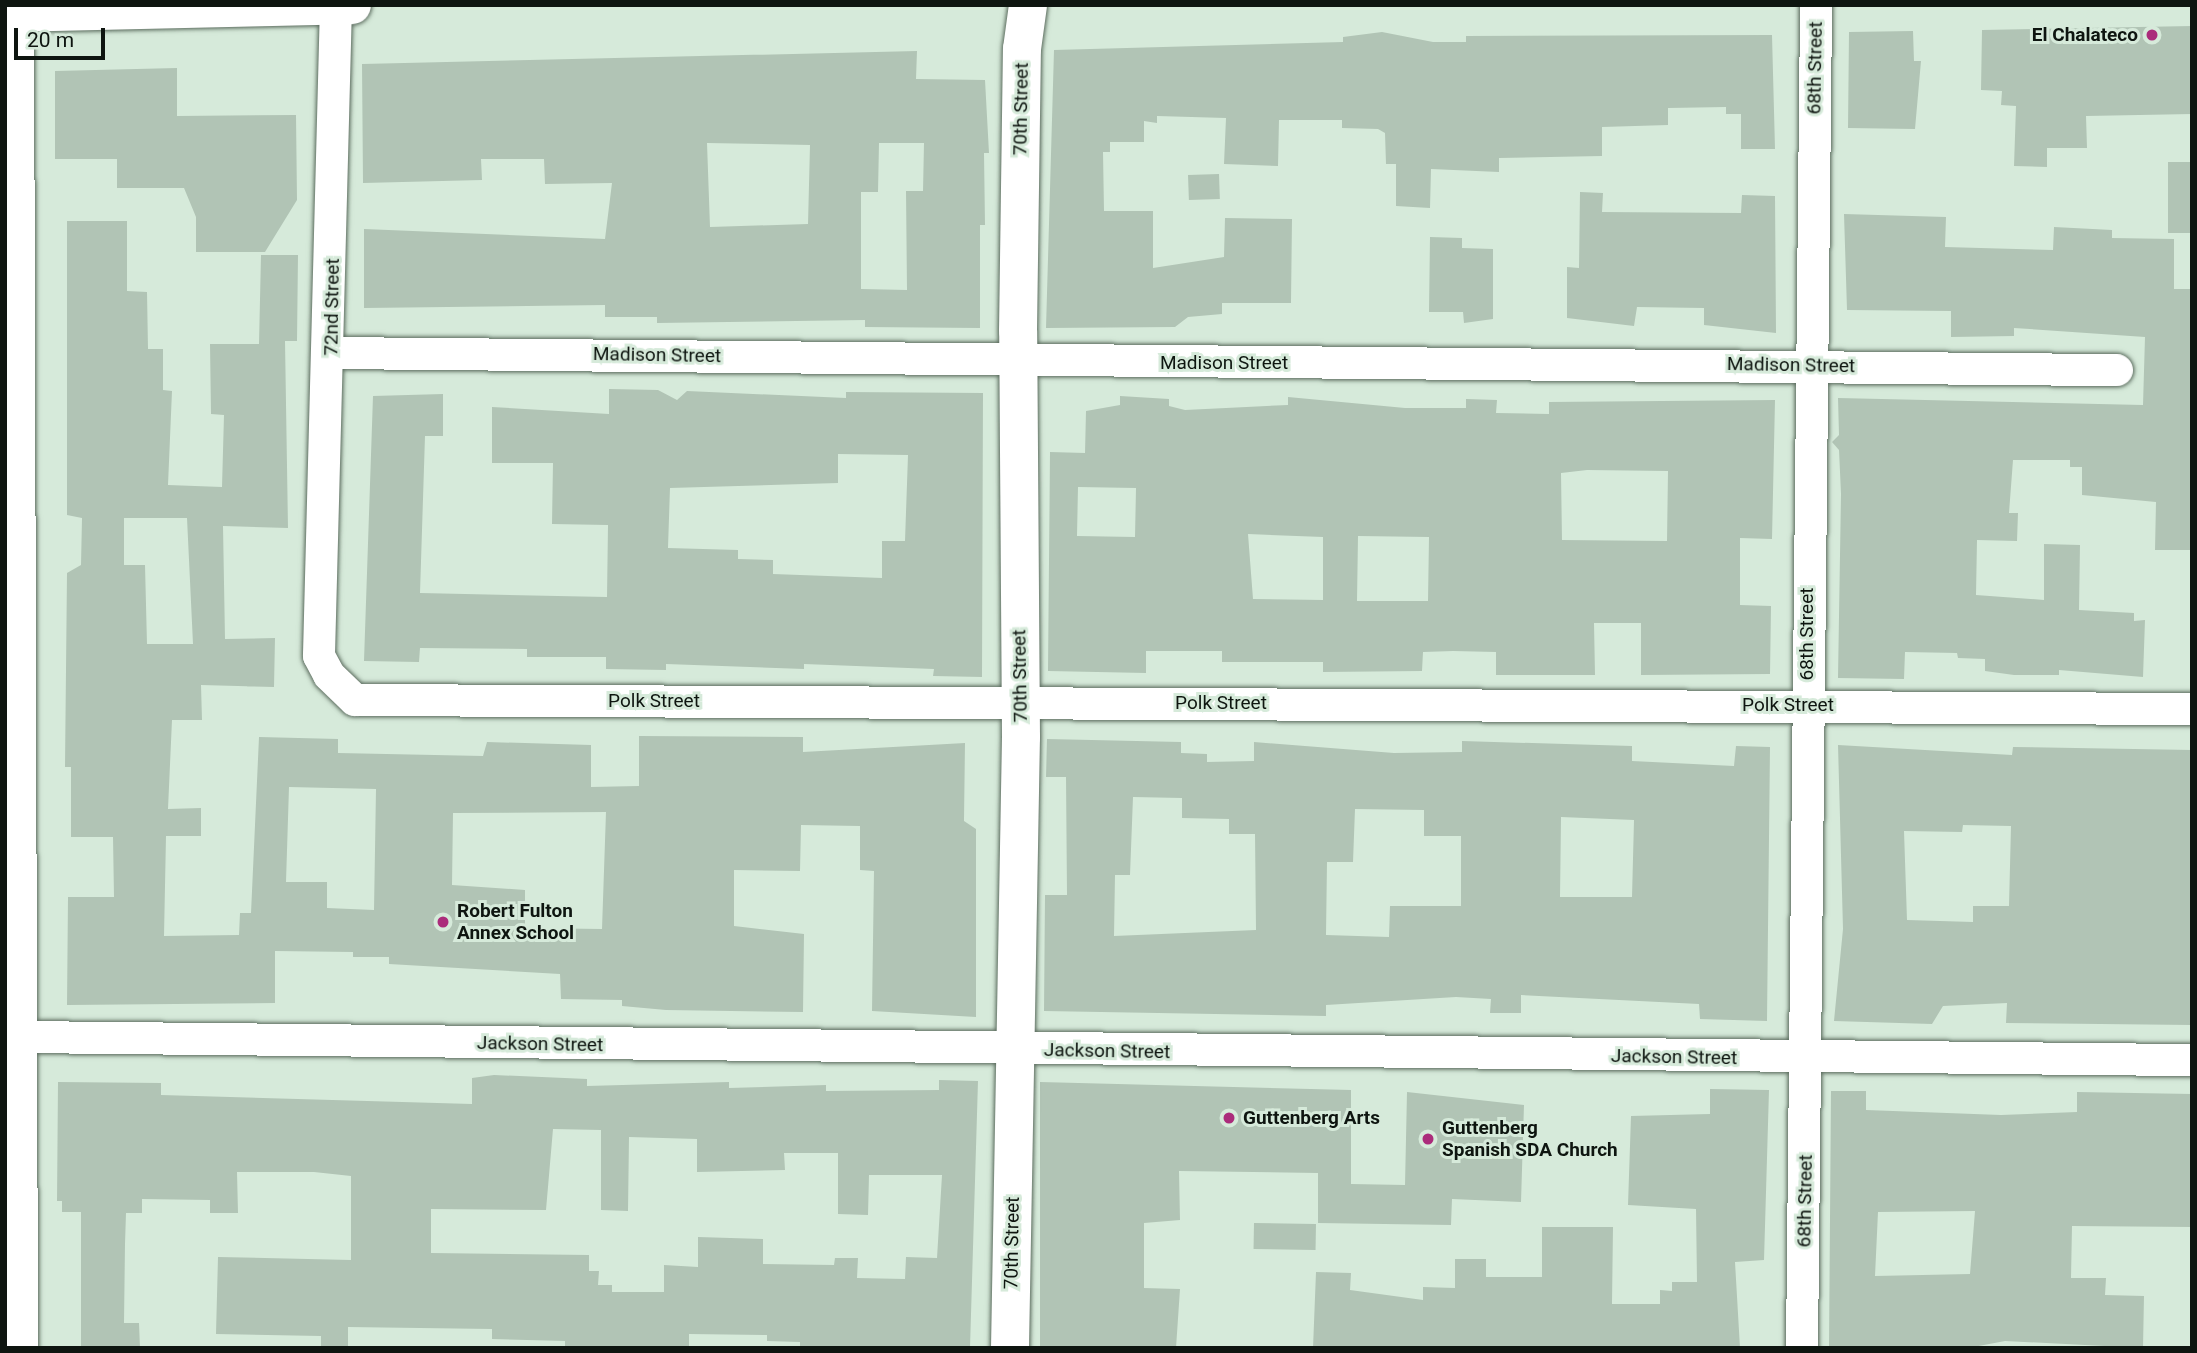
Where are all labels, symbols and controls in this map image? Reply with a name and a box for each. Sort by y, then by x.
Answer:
scale bar [18,14,108,58]
street label: 68th Street [1803,21,1827,115]
place label: El Chalateco [2032,24,2138,46]
marker: El Chalateco [2144,27,2160,43]
text: 20 m [27,28,74,52]
street label: 70th Street [1009,62,1033,156]
street label: 72nd Street [320,258,344,356]
street label: Madison Street [593,342,721,368]
street label: Madison Street [1160,352,1288,374]
street label: Madison Street [1727,352,1855,378]
street label: 68th Street [1796,588,1818,680]
street label: 70th Street [1008,629,1032,723]
street label: Polk Street [608,690,700,712]
street label: Polk Street [1175,692,1267,714]
street label: Polk Street [1742,694,1834,716]
place label: Robert Fulton Annex School [457,900,574,944]
marker: Robert Fulton Annex School [435,914,451,930]
street label: Jackson Street [477,1031,603,1057]
street label: Jackson Street [1044,1038,1170,1064]
street label: Jackson Street [1611,1044,1737,1070]
place label: Guttenberg Arts [1243,1107,1380,1129]
marker: Guttenberg Arts [1221,1110,1237,1126]
place label: Guttenberg Spanish SDA Church [1442,1117,1618,1161]
marker: Guttenberg Spanish SDA Church [1420,1131,1436,1147]
street label: 68th Street [1793,1154,1817,1248]
street label: 70th Street [1000,1196,1024,1290]

